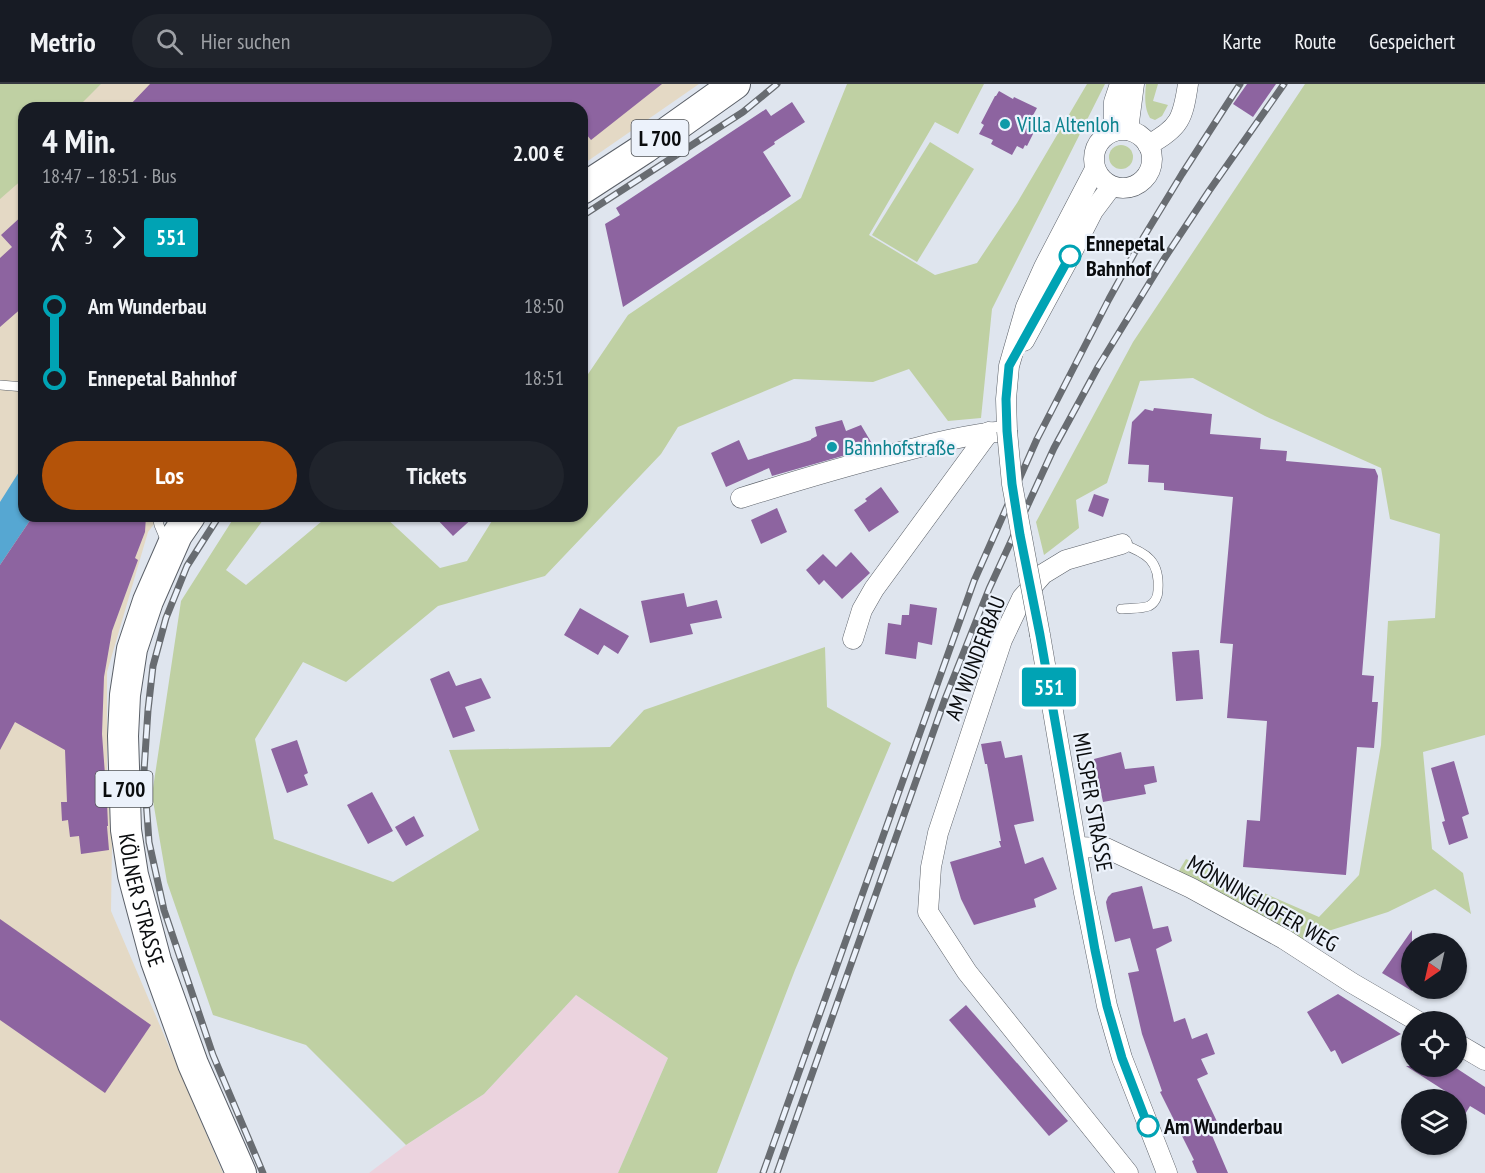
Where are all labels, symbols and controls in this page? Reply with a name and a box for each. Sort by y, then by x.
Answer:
search box [132,14,552,68]
text: Metrio [30,23,96,60]
icon: search [153,25,186,58]
text: Hier suchen [201,27,290,55]
text: Karte [1223,28,1261,55]
text: Route [1294,28,1336,55]
text: Gespeichert [1369,28,1455,55]
place label: Villa Altenloh [1016,110,1120,138]
marker: Villa Altenloh [998,117,1012,131]
text: 4 Min. [42,119,116,162]
road number: L 700 [632,120,688,156]
text: 2.00 € [513,139,564,167]
text: 18:47 – 18:51 · Bus [42,163,177,189]
icon: walk [42,221,75,254]
icon: forward [102,221,135,254]
text: 3 [84,224,93,250]
text: 551 [156,224,186,251]
place label: Ennepetal Bahnhof [1086,229,1165,282]
marker: Ennepetal Bahnhof [1059,245,1081,267]
text: Am Wunderbau [88,292,207,320]
text: 18:50 [524,293,564,319]
text: Ennepetal Bahnhof [88,364,236,392]
text: 18:51 [524,365,564,391]
place label: Bahnhofstraße [844,433,955,461]
marker: Bahnhofstraße [825,440,839,454]
button: Los [42,441,297,510]
button: Tickets [309,441,564,510]
street label: AM WUNDERBAU [939,592,1011,724]
line badge: 551 [1014,668,1084,706]
text: 551 [1034,674,1064,701]
street label: MILSPER STRASSE [1067,731,1119,873]
road number: L 700 [96,771,152,807]
street label: KÖLNER STRASSE [113,831,171,971]
street label: MÖNNINGHOFER WEG [1182,848,1344,958]
north arrow [1401,933,1467,999]
map controls [1401,933,1467,1155]
button: locate [1401,1011,1467,1077]
button: layers [1401,1089,1467,1155]
place label: Am Wunderbau [1163,1112,1283,1140]
marker: Am Wunderbau [1137,1115,1159,1137]

